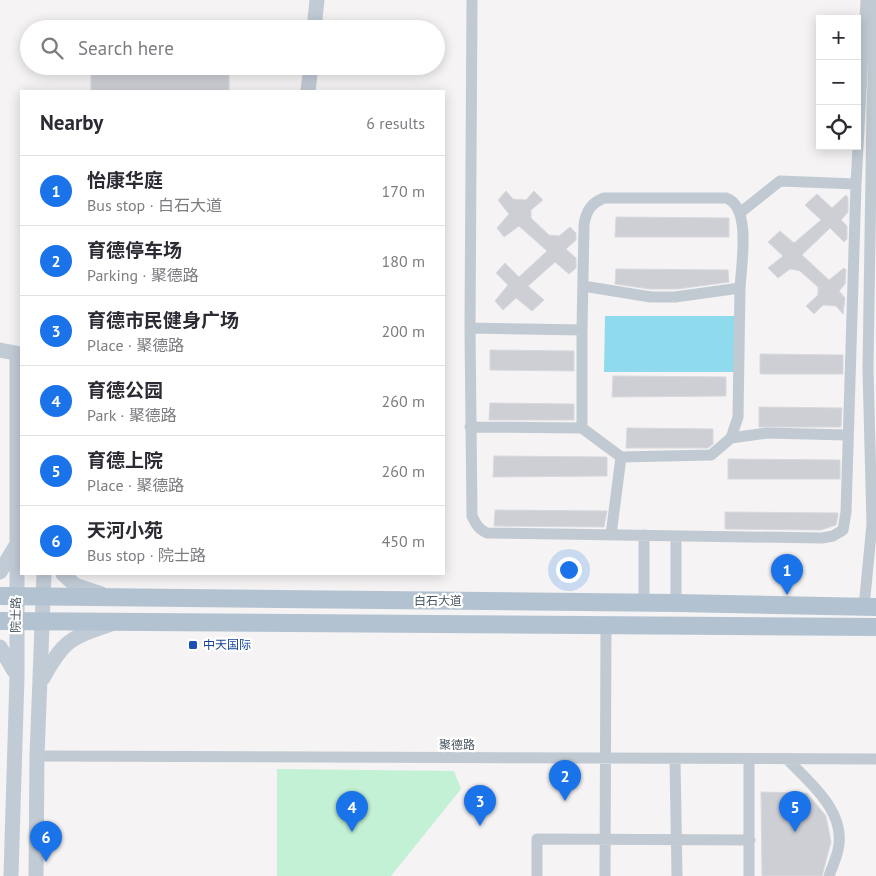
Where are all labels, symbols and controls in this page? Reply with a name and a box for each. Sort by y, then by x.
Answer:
map controls [816,15,861,150]
button: + [816,15,861,60]
search box [20,20,445,75]
icon: search [38,34,66,62]
text: Search here [78,36,174,60]
button: − [816,60,861,105]
button: locate [816,105,861,150]
text: Nearby [40,109,103,136]
text: 6 results [366,113,425,133]
text: 怡康华庭 [87,168,163,192]
text: 1 [51,181,61,201]
text: 170 m [382,181,425,201]
text: Bus stop · 白石大道 [87,195,222,215]
text: 育德停车场 [87,238,182,262]
text: 2 [51,251,61,271]
text: 180 m [382,251,425,271]
text: Parking · 聚德路 [87,265,199,285]
text: 育德市民健身广场 [87,308,239,332]
text: 3 [51,321,61,341]
text: 200 m [382,321,425,341]
text: Place · 聚德路 [87,335,184,355]
text: 育德公园 [87,378,163,402]
text: 4 [51,391,61,411]
text: 260 m [382,391,425,411]
text: Park · 聚德路 [87,405,177,425]
text: 育德上院 [87,448,163,472]
text: 5 [51,461,61,481]
text: 260 m [382,461,425,481]
text: Place · 聚德路 [87,475,184,495]
text: 天河小苑 [87,518,163,542]
text: 6 [51,531,61,551]
text: 450 m [382,531,425,551]
text: Bus stop · 院士路 [87,545,206,565]
pin: 1 [771,554,803,595]
your location [556,557,582,583]
street label: 白石大道 [414,593,462,608]
street label: 院士路 [8,597,23,633]
place label: 中天国际 [203,637,251,652]
marker: 中天国际 [187,639,199,651]
street label: 聚德路 [439,737,475,752]
pin: 2 [549,760,581,801]
pin: 3 [464,785,496,826]
pin: 4 [336,791,368,832]
pin: 5 [779,791,811,832]
pin: 6 [30,821,62,862]

